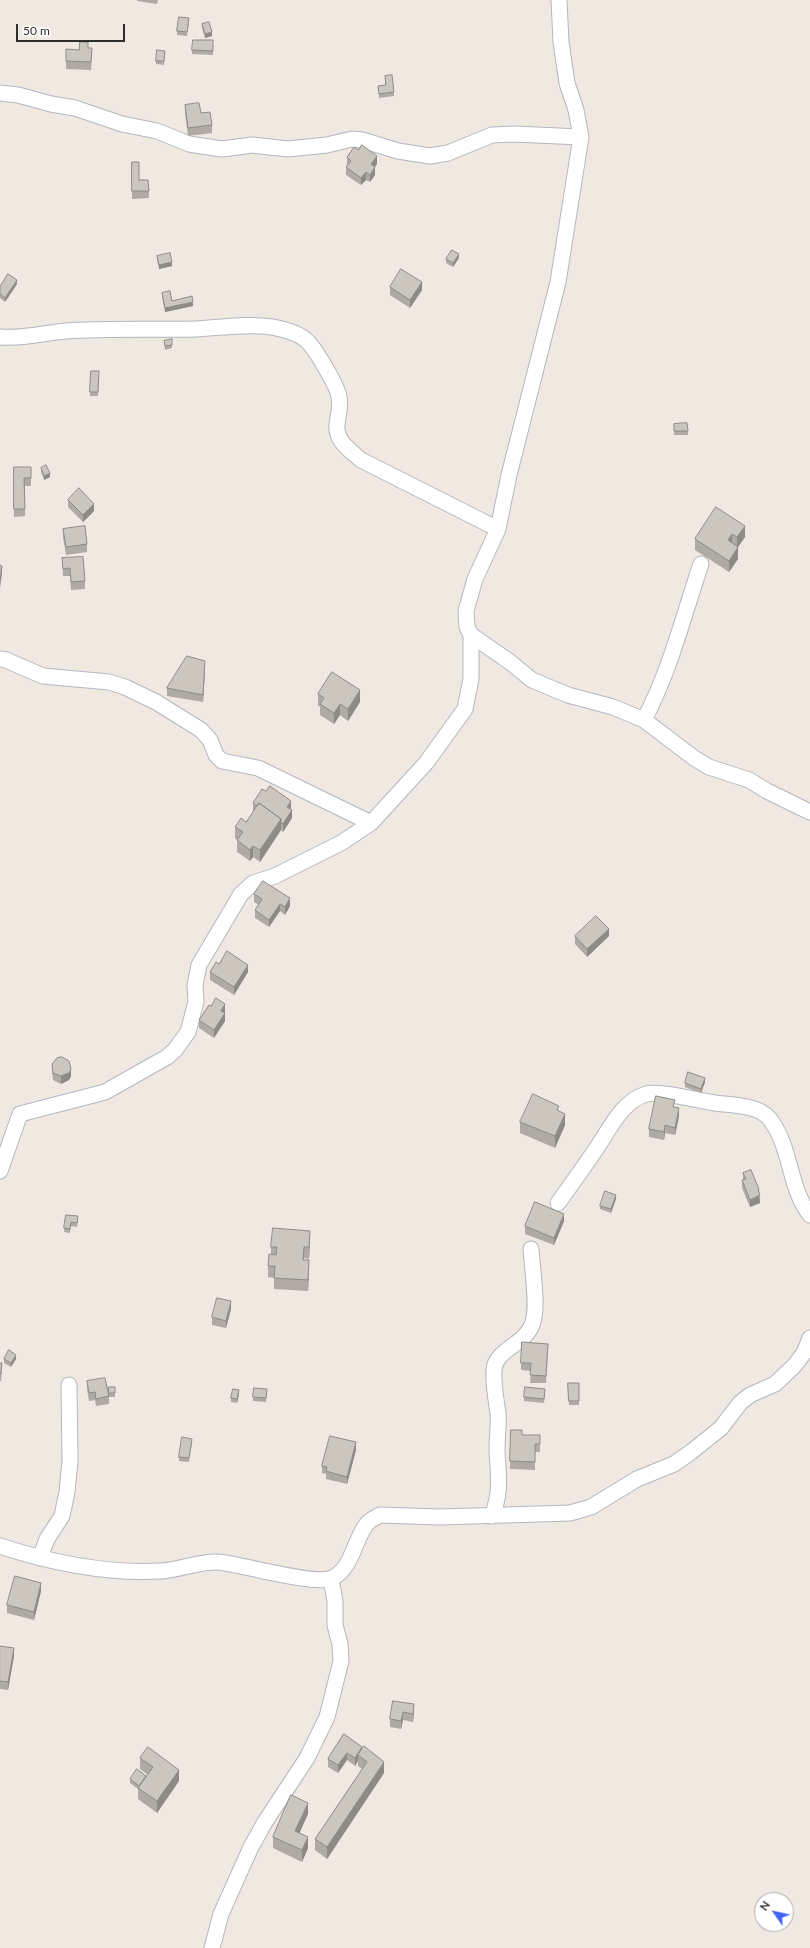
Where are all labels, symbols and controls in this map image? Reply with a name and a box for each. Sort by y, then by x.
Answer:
scale bar [18,16,127,42]
text: 50 m [23,23,50,38]
north arrow [754,1892,794,1932]
text: N [757,1898,772,1913]

